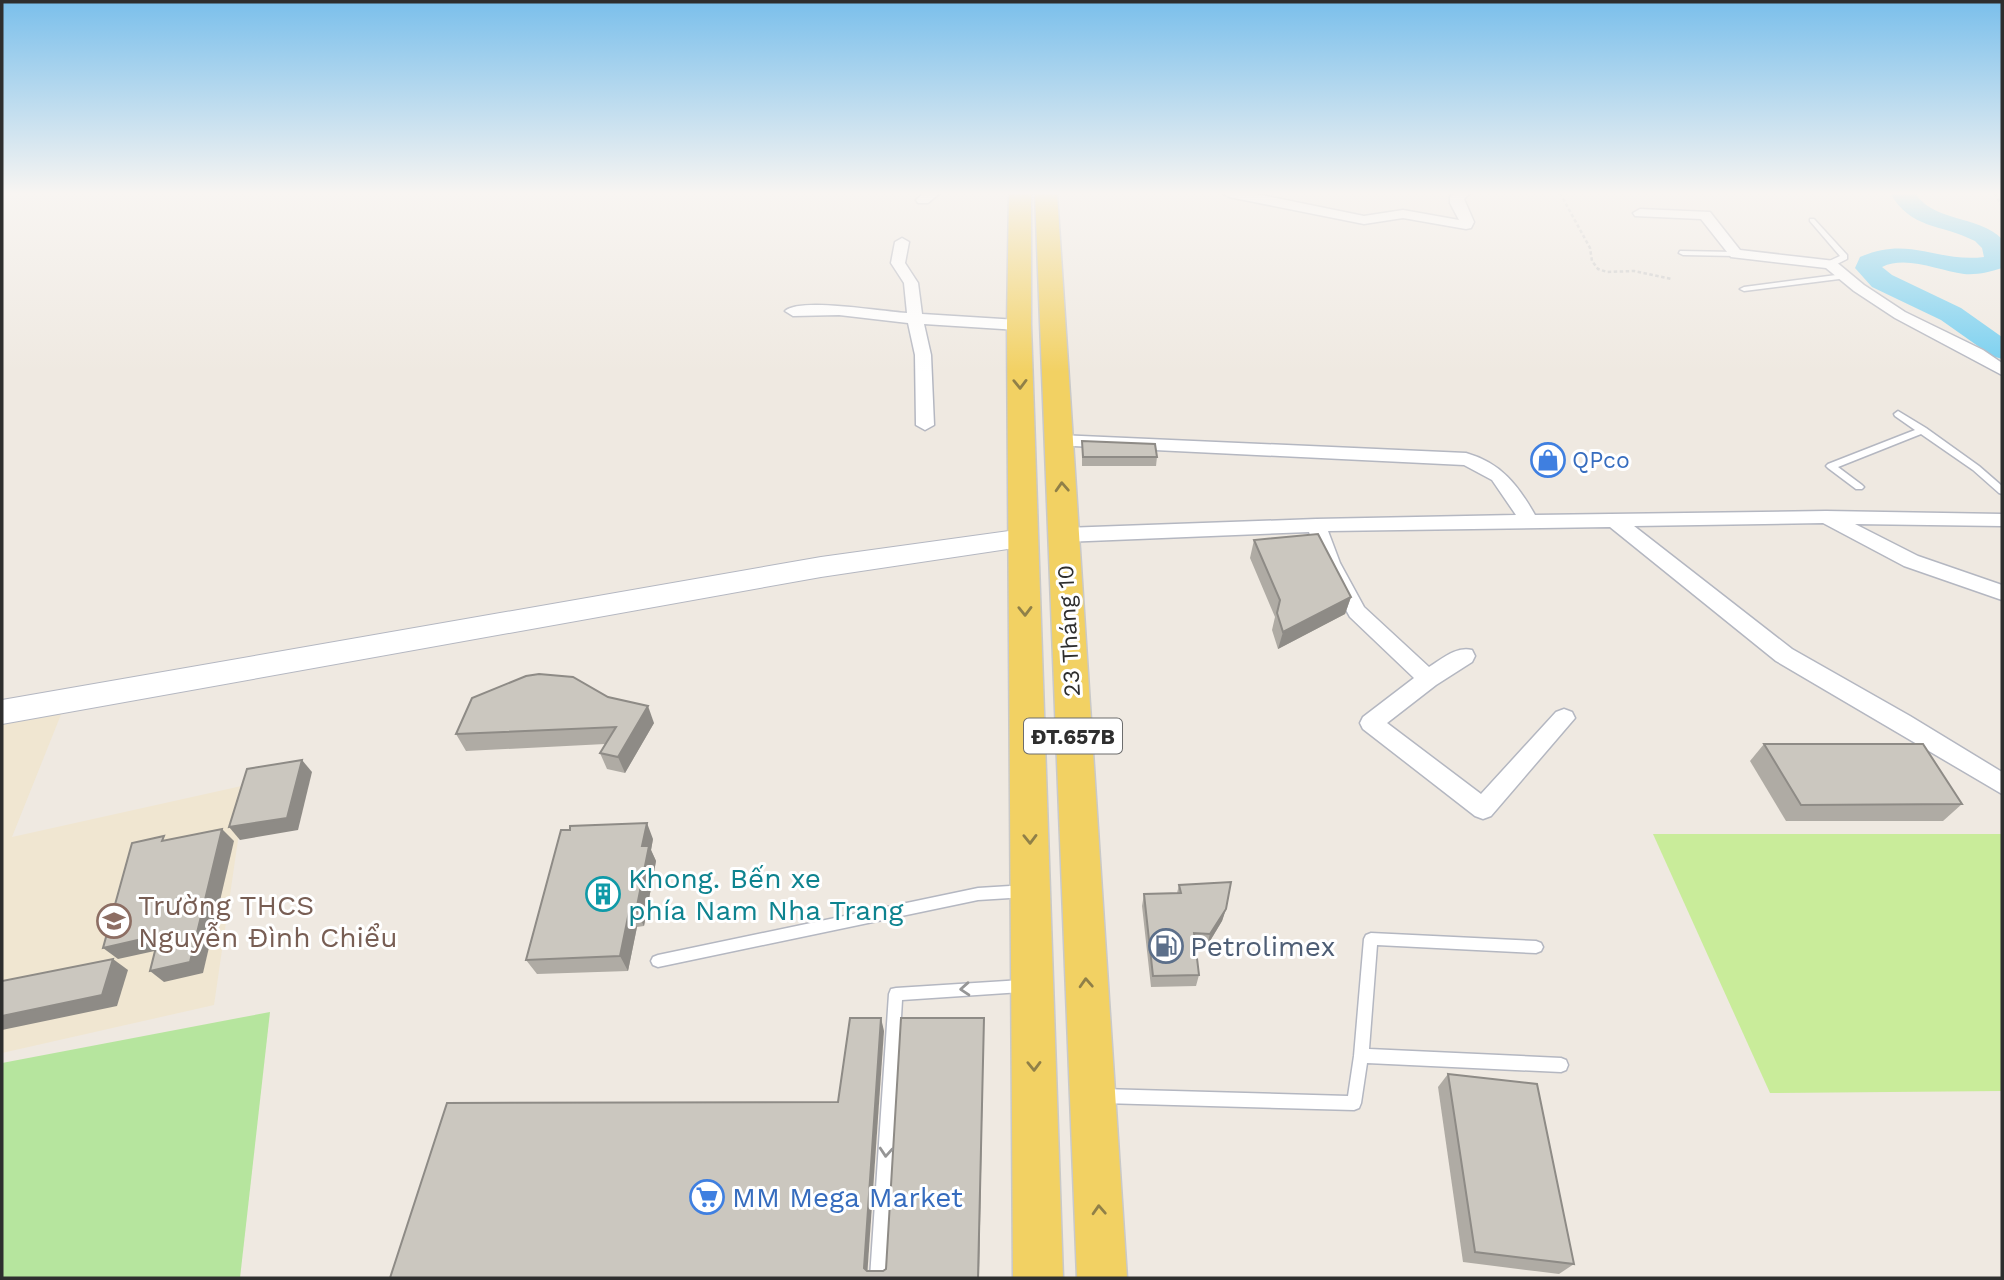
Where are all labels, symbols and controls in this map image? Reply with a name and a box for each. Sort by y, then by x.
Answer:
one-way arrow [1012,379,1028,390]
shop icon: QPco [1529,441,1567,479]
place label: QPco [1572,447,1630,474]
one-way arrow [1054,481,1069,492]
street label: 23 Tháng 10 [1052,564,1086,698]
one-way arrow [1018,606,1033,617]
road number: ĐT.657B [1024,718,1122,754]
one-way arrow [1022,834,1038,845]
place label: Khong. Bến xe phía Nam Nha Trang [628,862,903,927]
building icon: Khong. Bến xe phía Nam Nha Trang [584,875,622,913]
place label: Trường THCS Nguyễn Đình Chiểu [138,889,397,954]
school or university icon: Trường THCS Nguyễn Đình Chiểu [95,902,133,940]
fuel station icon: Petrolimex [1147,927,1185,965]
place label: Petrolimex [1190,930,1335,963]
one-way arrow [1078,977,1093,988]
one-way arrow [959,982,970,997]
one-way arrow [1026,1062,1042,1072]
one-way arrow [879,1147,894,1158]
supermarket icon: MM Mega Market [688,1178,726,1216]
place label: MM Mega Market [732,1181,963,1214]
one-way arrow [1091,1204,1106,1215]

